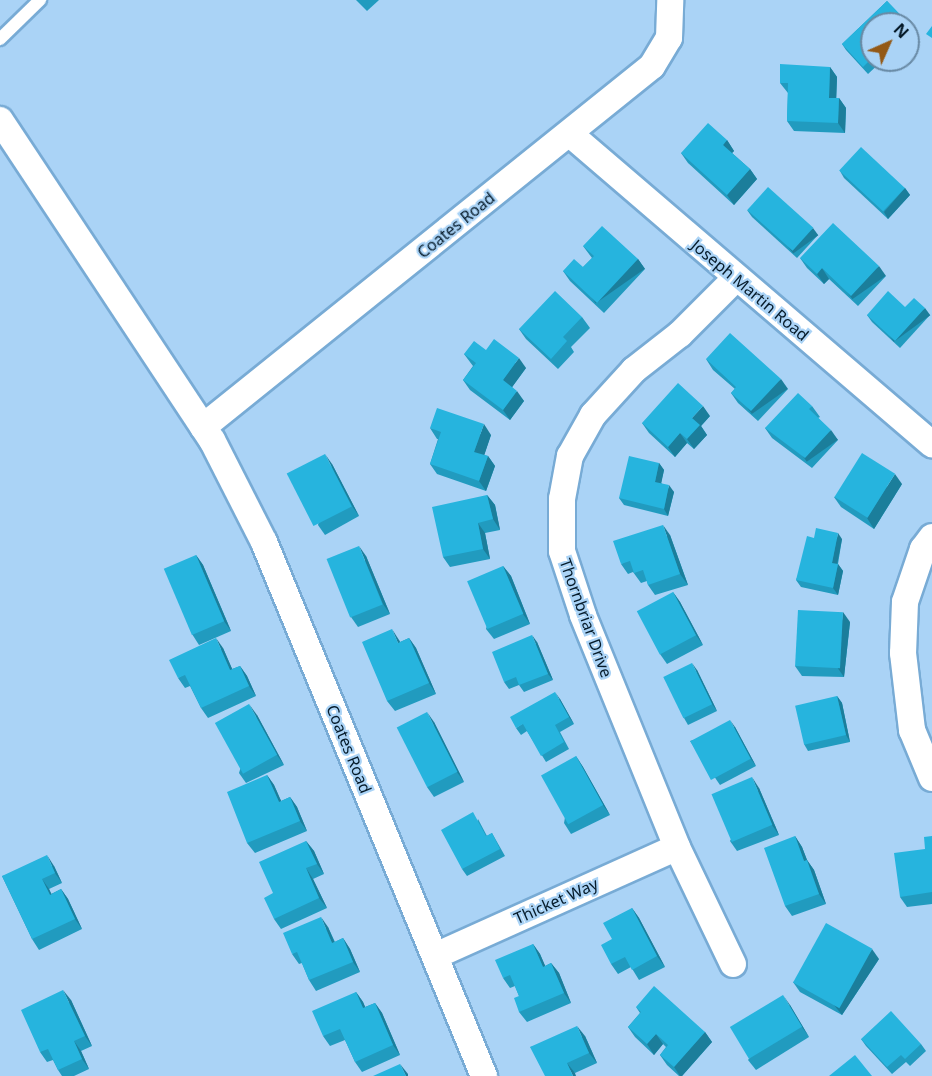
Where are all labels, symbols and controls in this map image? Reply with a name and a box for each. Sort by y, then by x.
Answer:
north arrow [860,12,920,72]
text: N [889,18,914,43]
street label: Coates Road [413,188,499,262]
street label: Joseph Martin Road [687,235,813,345]
street label: Thornbriar Drive [556,556,616,680]
street label: Coates Road [323,702,375,796]
street label: Thicket Way [511,874,601,928]

